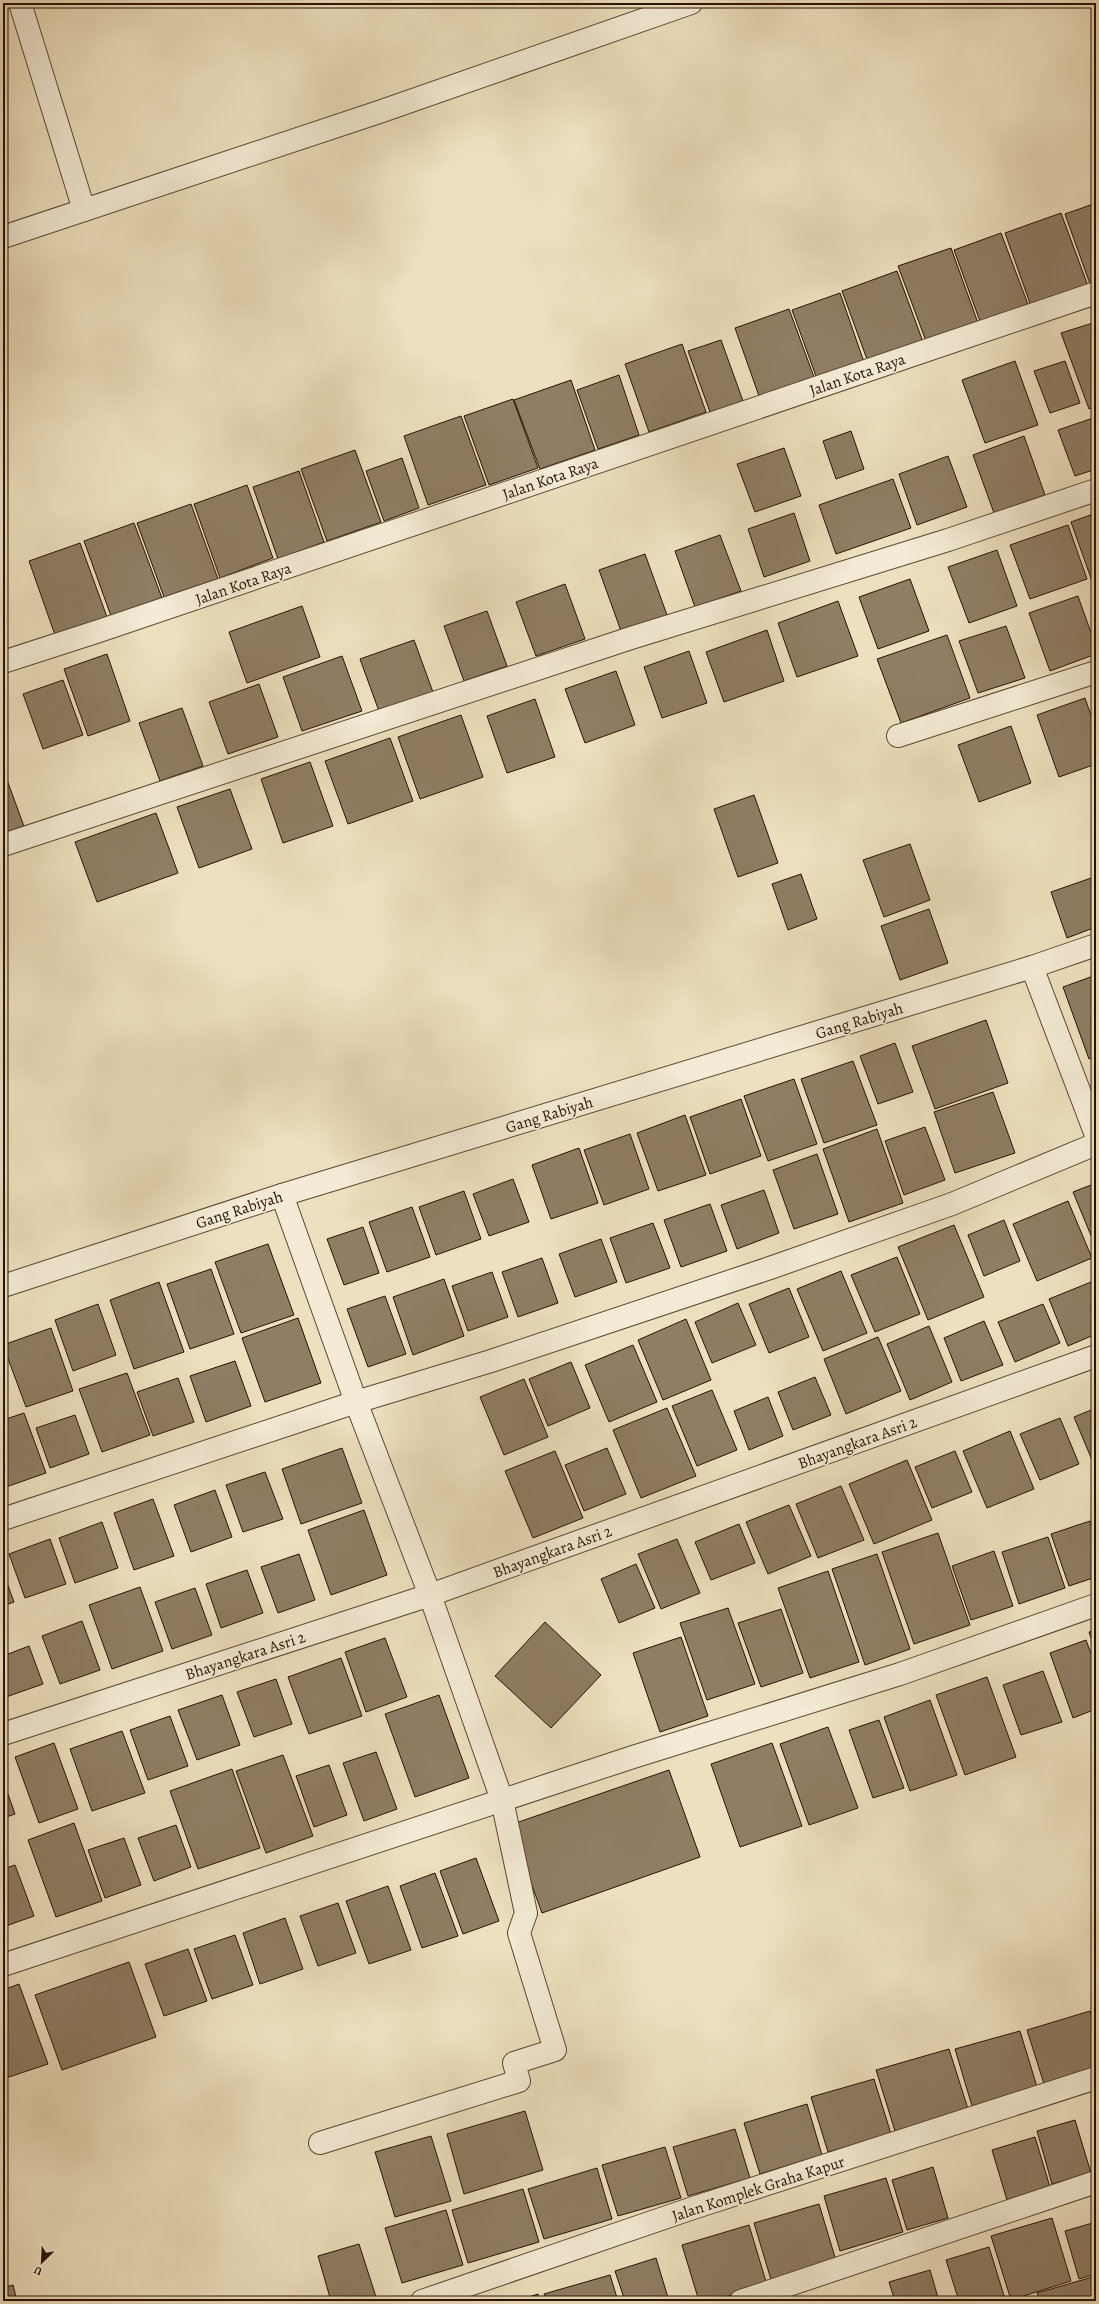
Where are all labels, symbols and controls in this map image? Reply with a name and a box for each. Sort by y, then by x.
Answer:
street label: Jalan Kota Raya [807,348,909,402]
street label: Jalan Kota Raya [500,452,602,506]
street label: Jalan Kota Raya [193,557,295,611]
street label: Gang Rabiyah [813,997,906,1045]
street label: Gang Rabiyah [503,1091,596,1139]
street label: Gang Rabiyah [193,1185,286,1234]
street label: Bhayangkara Asri 2 [795,1411,920,1475]
street label: Bhayangkara Asri 2 [490,1520,615,1584]
street label: Bhayangkara Asri 2 [182,1626,309,1686]
street label: Jalan Komplek Graha Kapur [669,2151,848,2227]
north arrow [22,2242,62,2282]
text: U [31,2262,44,2279]

